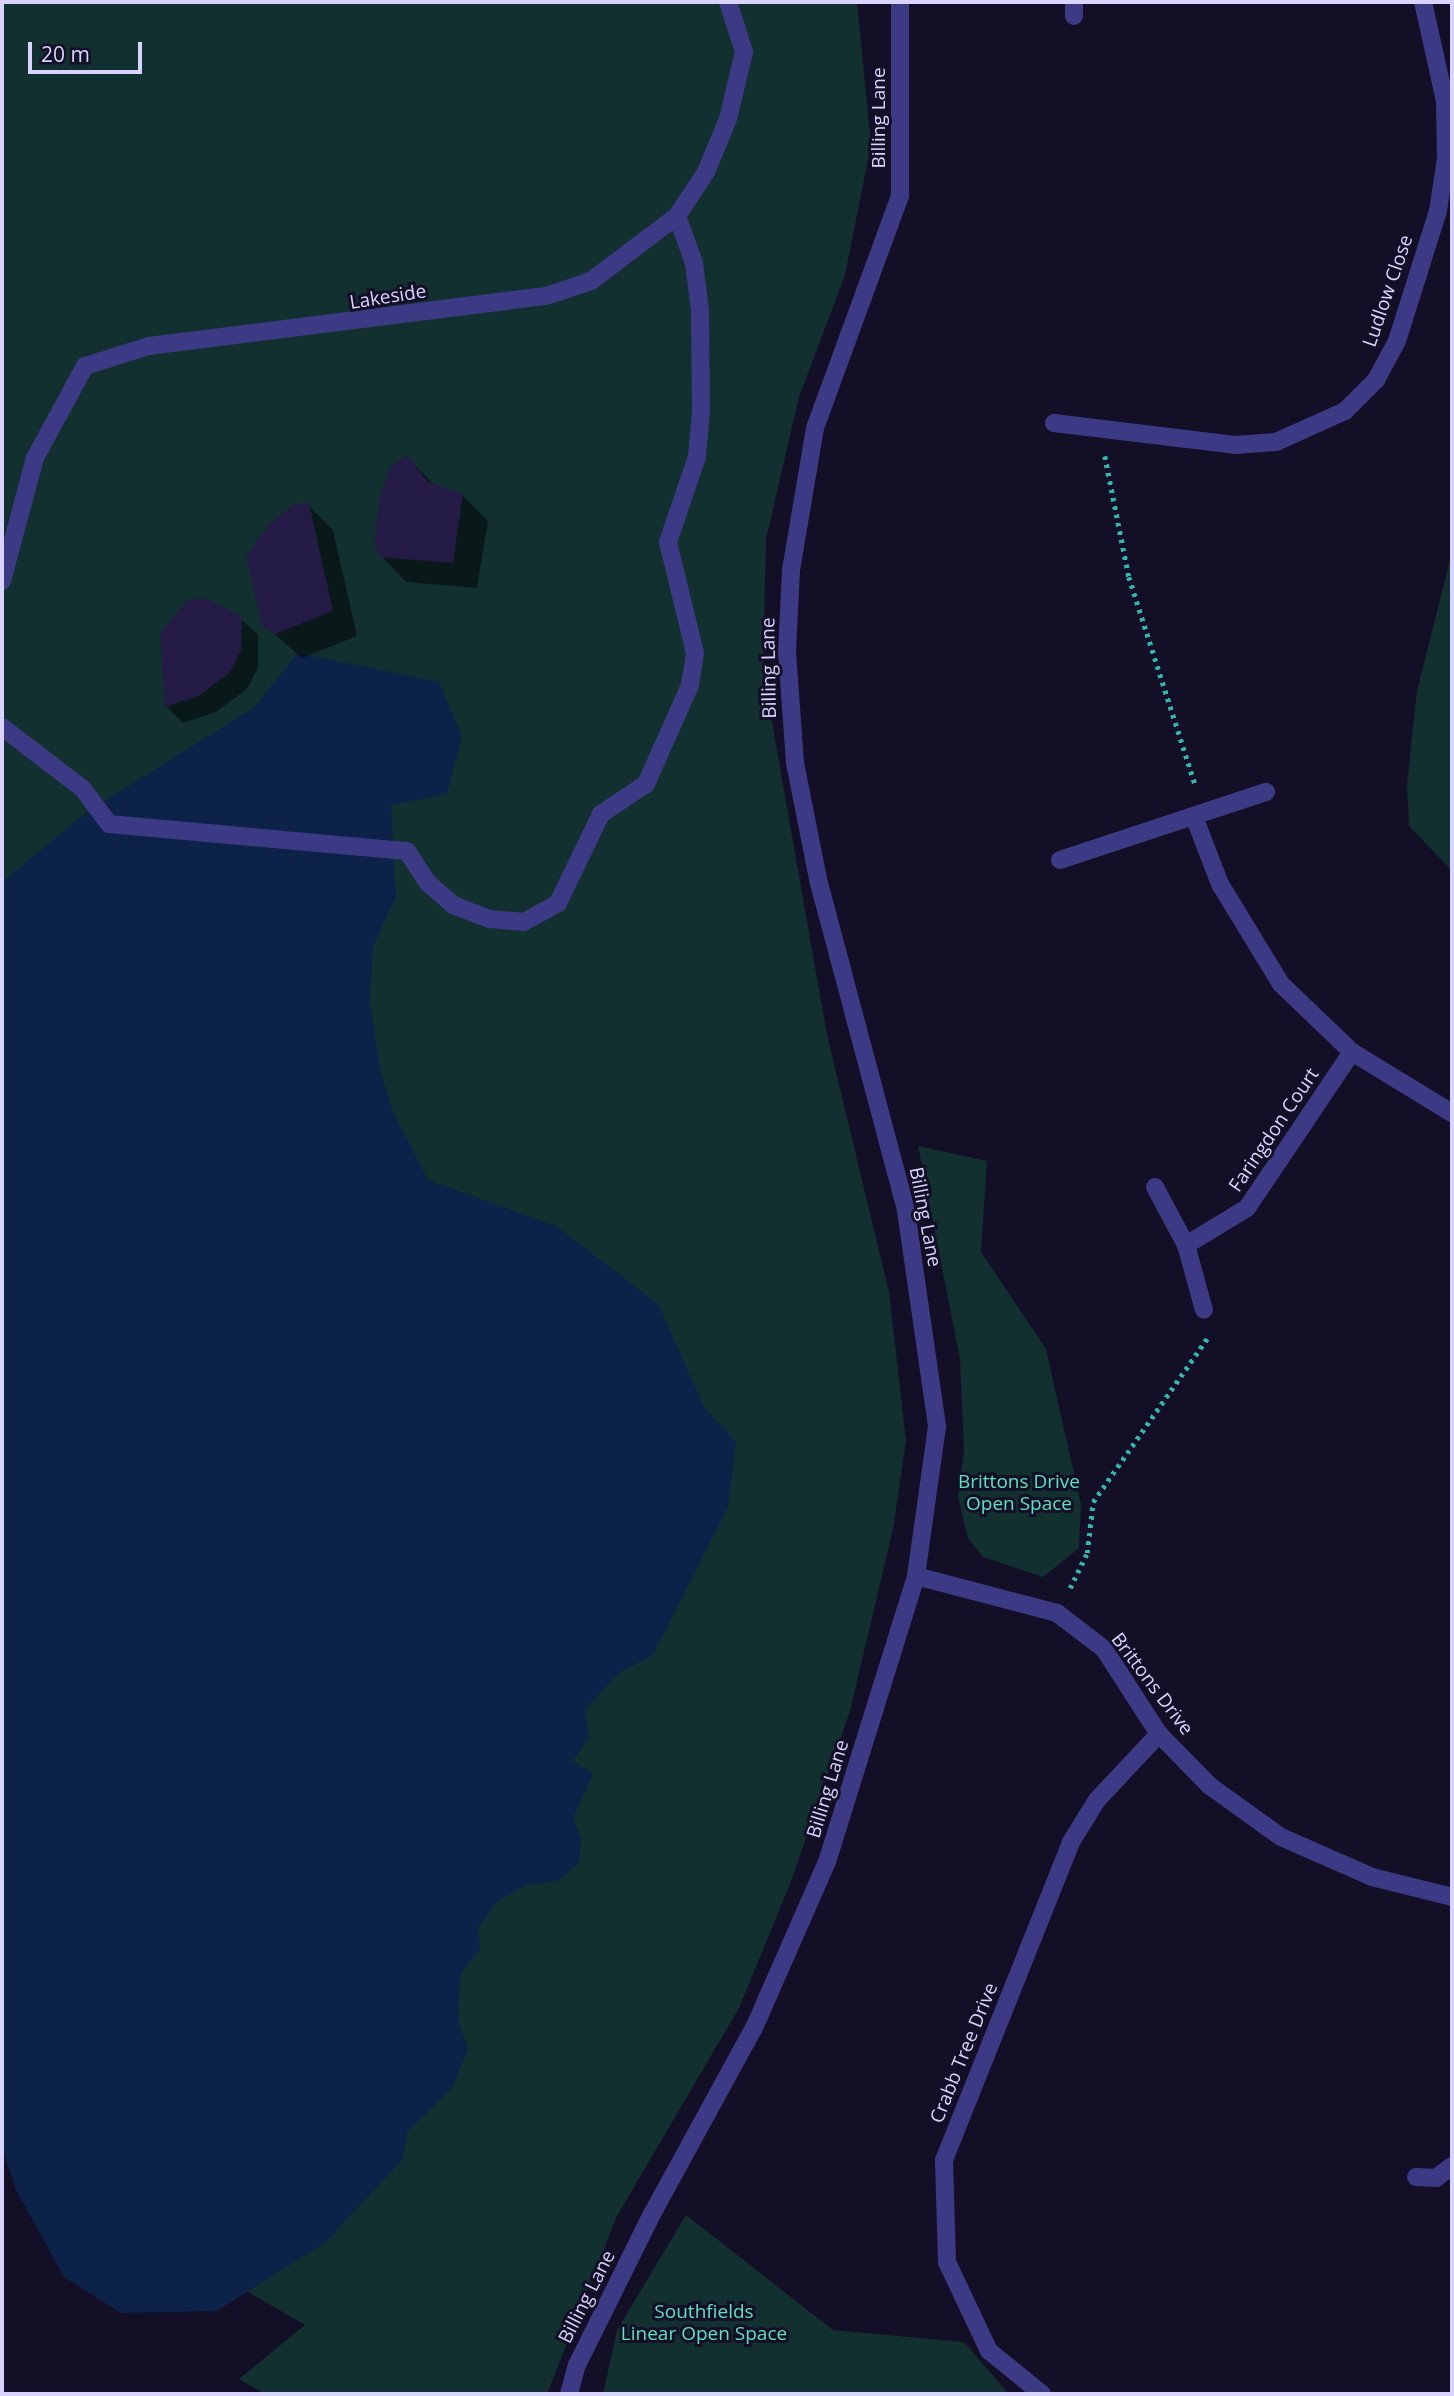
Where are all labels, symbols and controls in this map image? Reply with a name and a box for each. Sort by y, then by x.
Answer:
scale bar [32,28,145,72]
text: 20 m [41,40,90,68]
street label: Billing Lane [868,67,890,169]
street label: Ludlow Close [1358,232,1418,350]
street label: Lakeside [348,280,428,314]
street label: Billing Lane [757,617,781,719]
street label: Faringdon Court [1224,1064,1324,1196]
street label: Billing Lane [904,1165,946,1269]
park label: Brittons Drive Open Space [958,1471,1080,1515]
street label: Brittons Drive [1106,1628,1198,1740]
street label: Billing Lane [802,1737,854,1841]
street label: Crabb Tree Drive [925,1979,1003,2127]
street label: Billing Lane [554,2247,620,2347]
park label: Southfields Linear Open Space [621,2301,787,2345]

